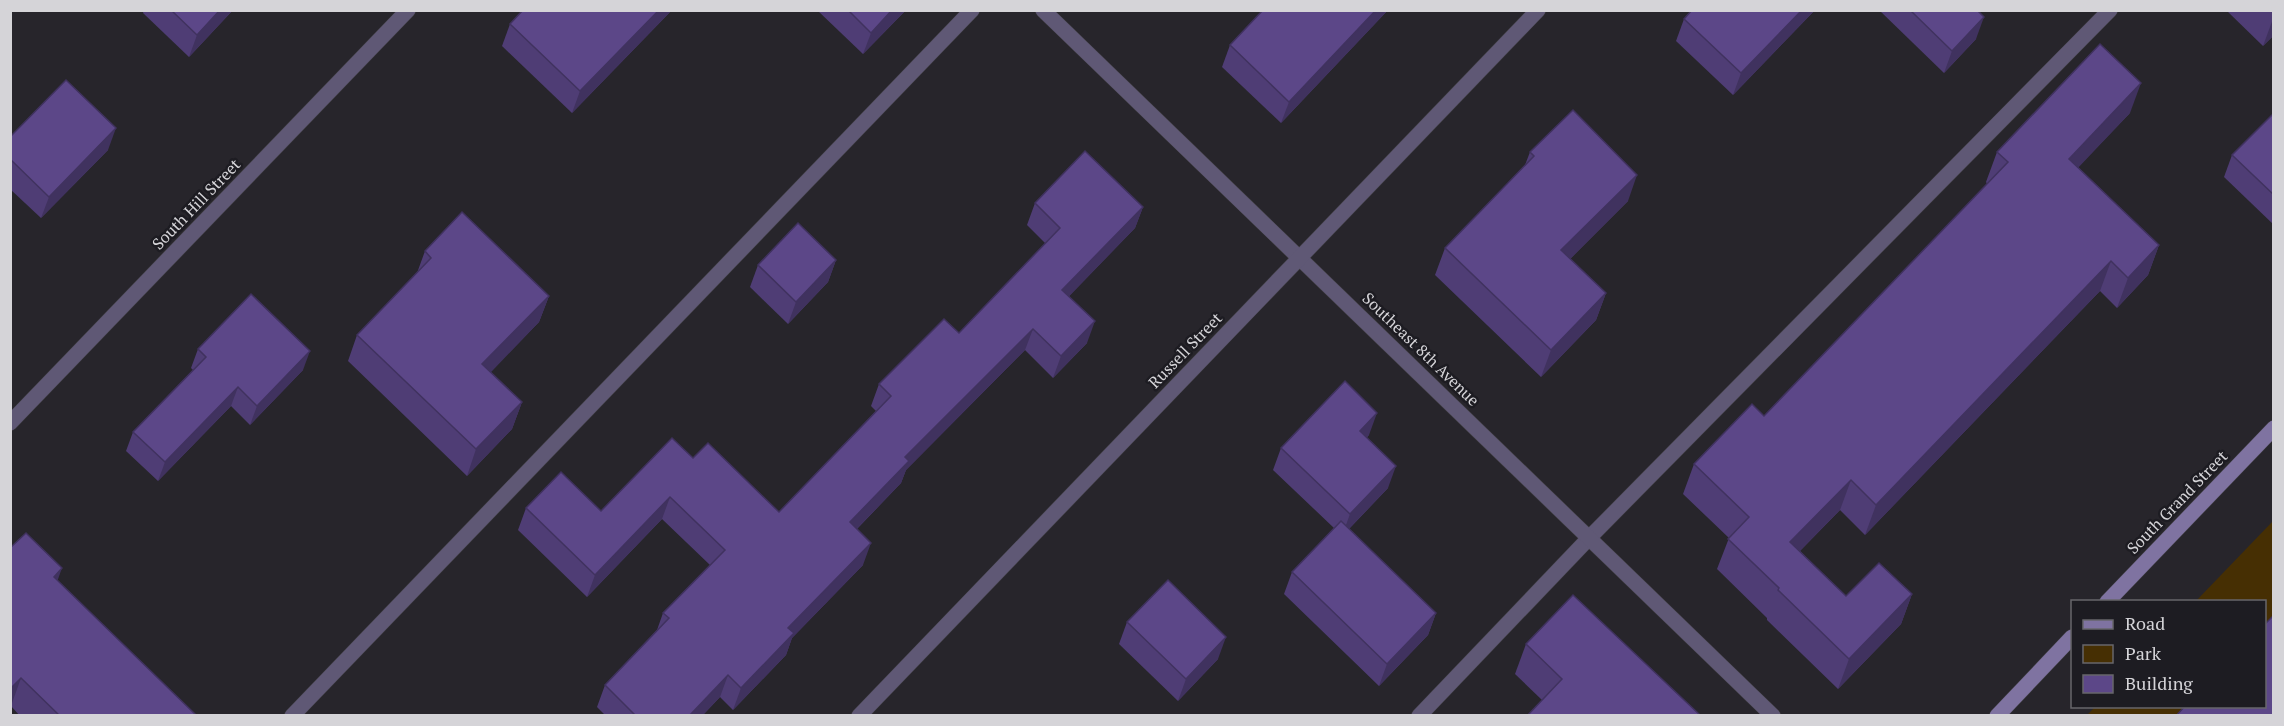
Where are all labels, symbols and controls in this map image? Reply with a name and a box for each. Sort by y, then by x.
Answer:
street label: South Hill Street [147,154,245,254]
street label: Southeast 8th Avenue [1358,287,1484,411]
street label: Russell Street [1143,307,1227,393]
street label: South Grand Street [2122,445,2232,559]
legend [2071,600,2266,708]
text: Road [2125,611,2165,635]
text: Park [2125,641,2162,665]
text: Building [2125,671,2193,695]

